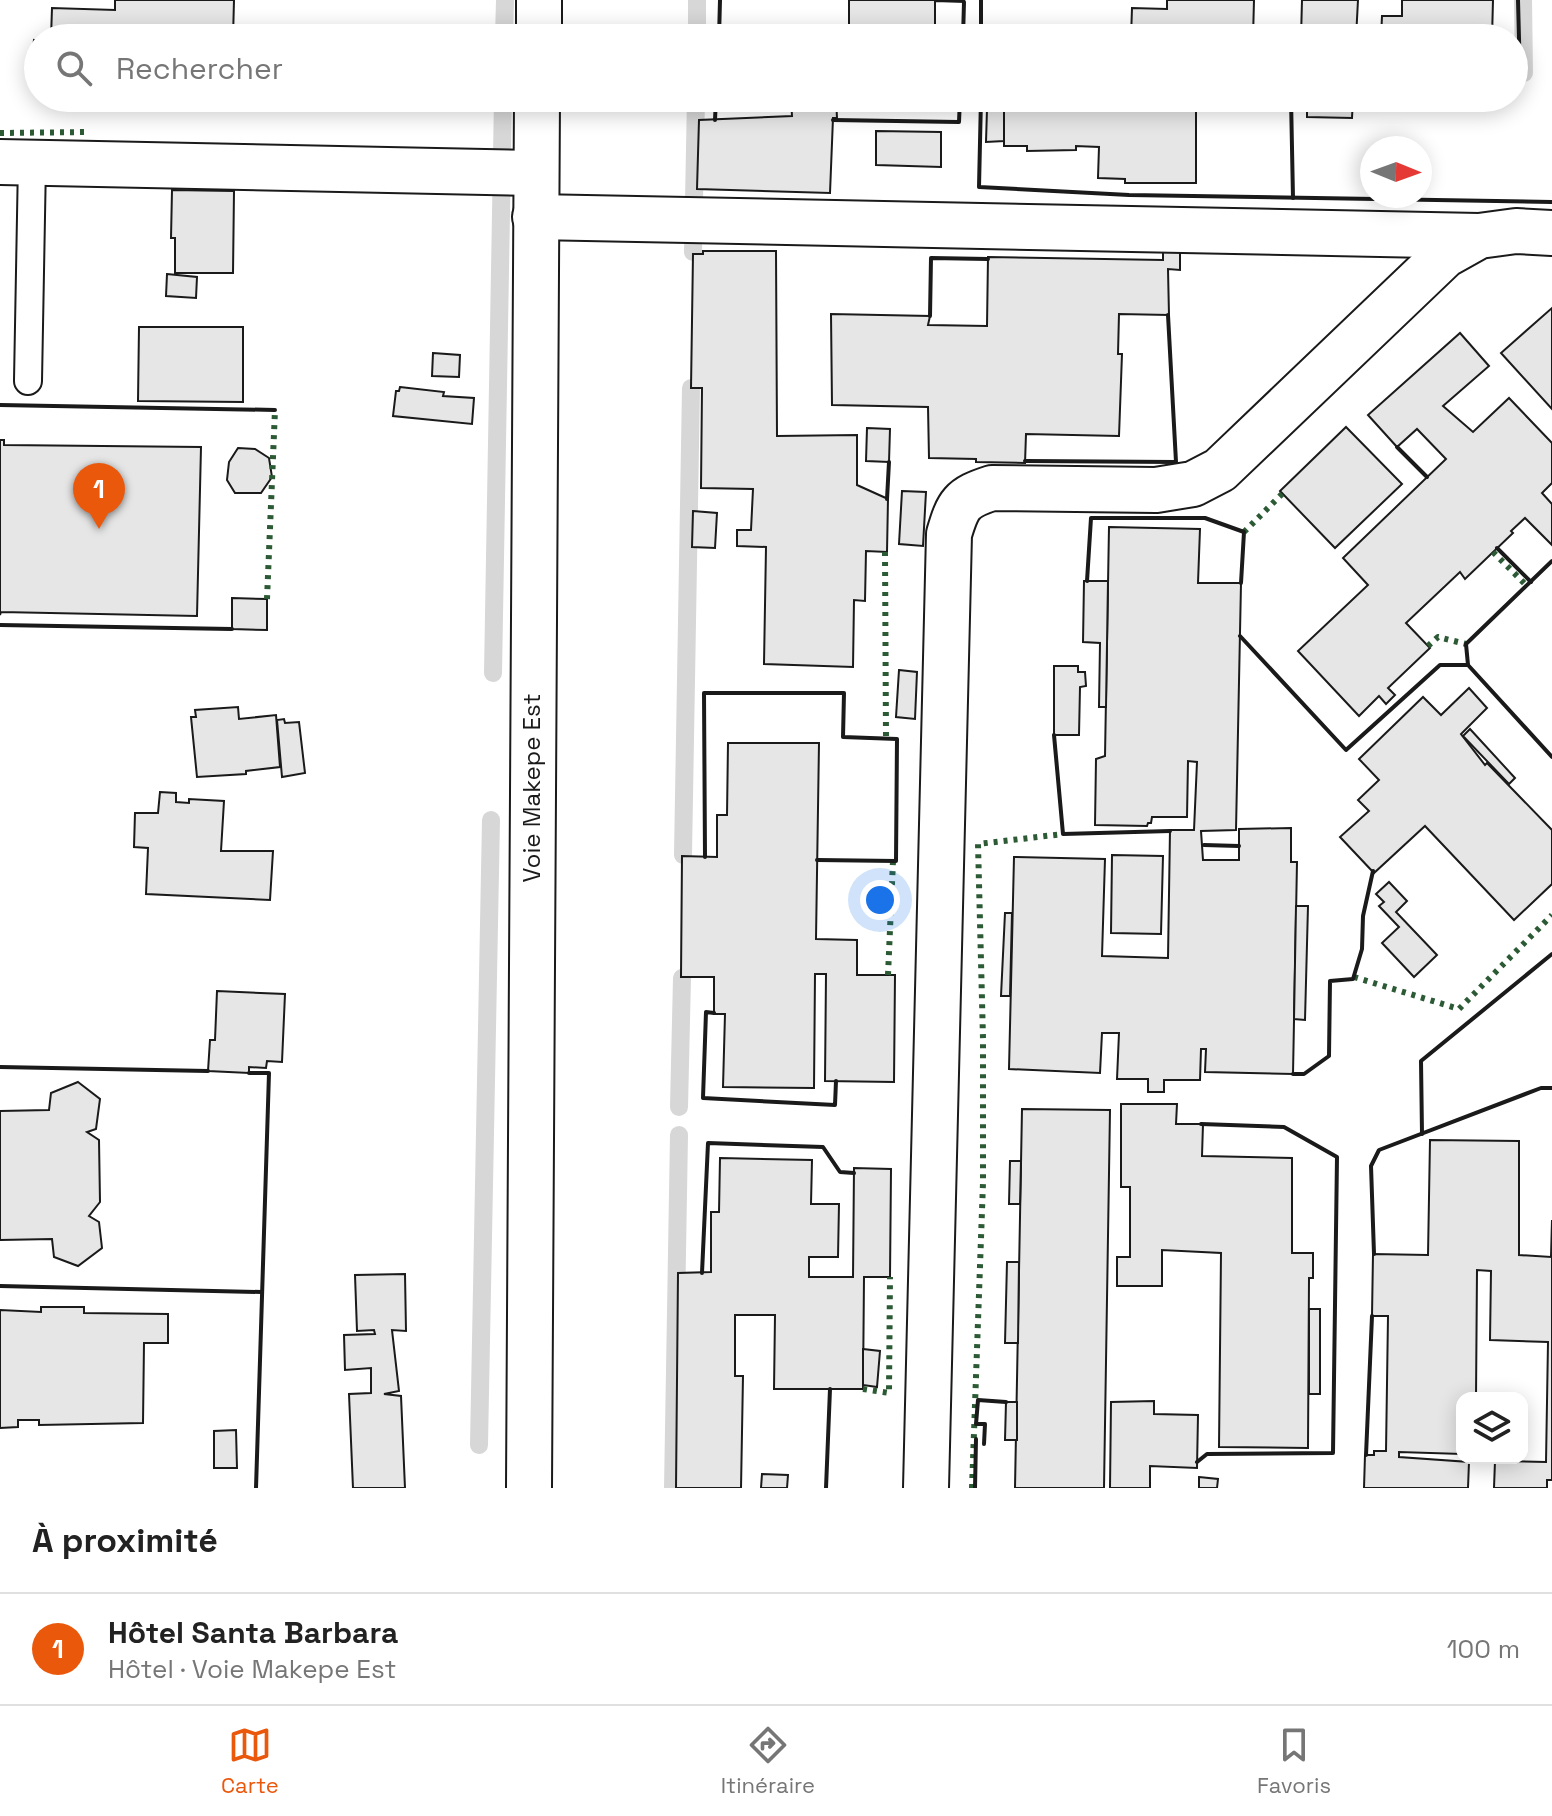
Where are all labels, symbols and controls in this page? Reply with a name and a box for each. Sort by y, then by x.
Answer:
search box [24,24,1528,112]
icon: search [52,46,96,90]
text: Rechercher [116,49,283,88]
north arrow [1360,136,1432,208]
pin: 1 [73,463,125,529]
street label: Voie Makepe Est [516,694,547,882]
your location [860,880,900,920]
map controls [1456,1392,1528,1464]
button: layers [1456,1392,1528,1464]
text: À proximité [32,1519,218,1562]
text: Hôtel Santa Barbara [108,1613,398,1652]
text: 1 [52,1632,64,1666]
text: 100 m [1447,1632,1520,1666]
text: Hôtel · Voie Makepe Est [108,1652,396,1686]
tab: Carte [221,1723,279,1799]
tab: Itinéraire [721,1723,815,1799]
tab: Favoris [1257,1723,1331,1799]

